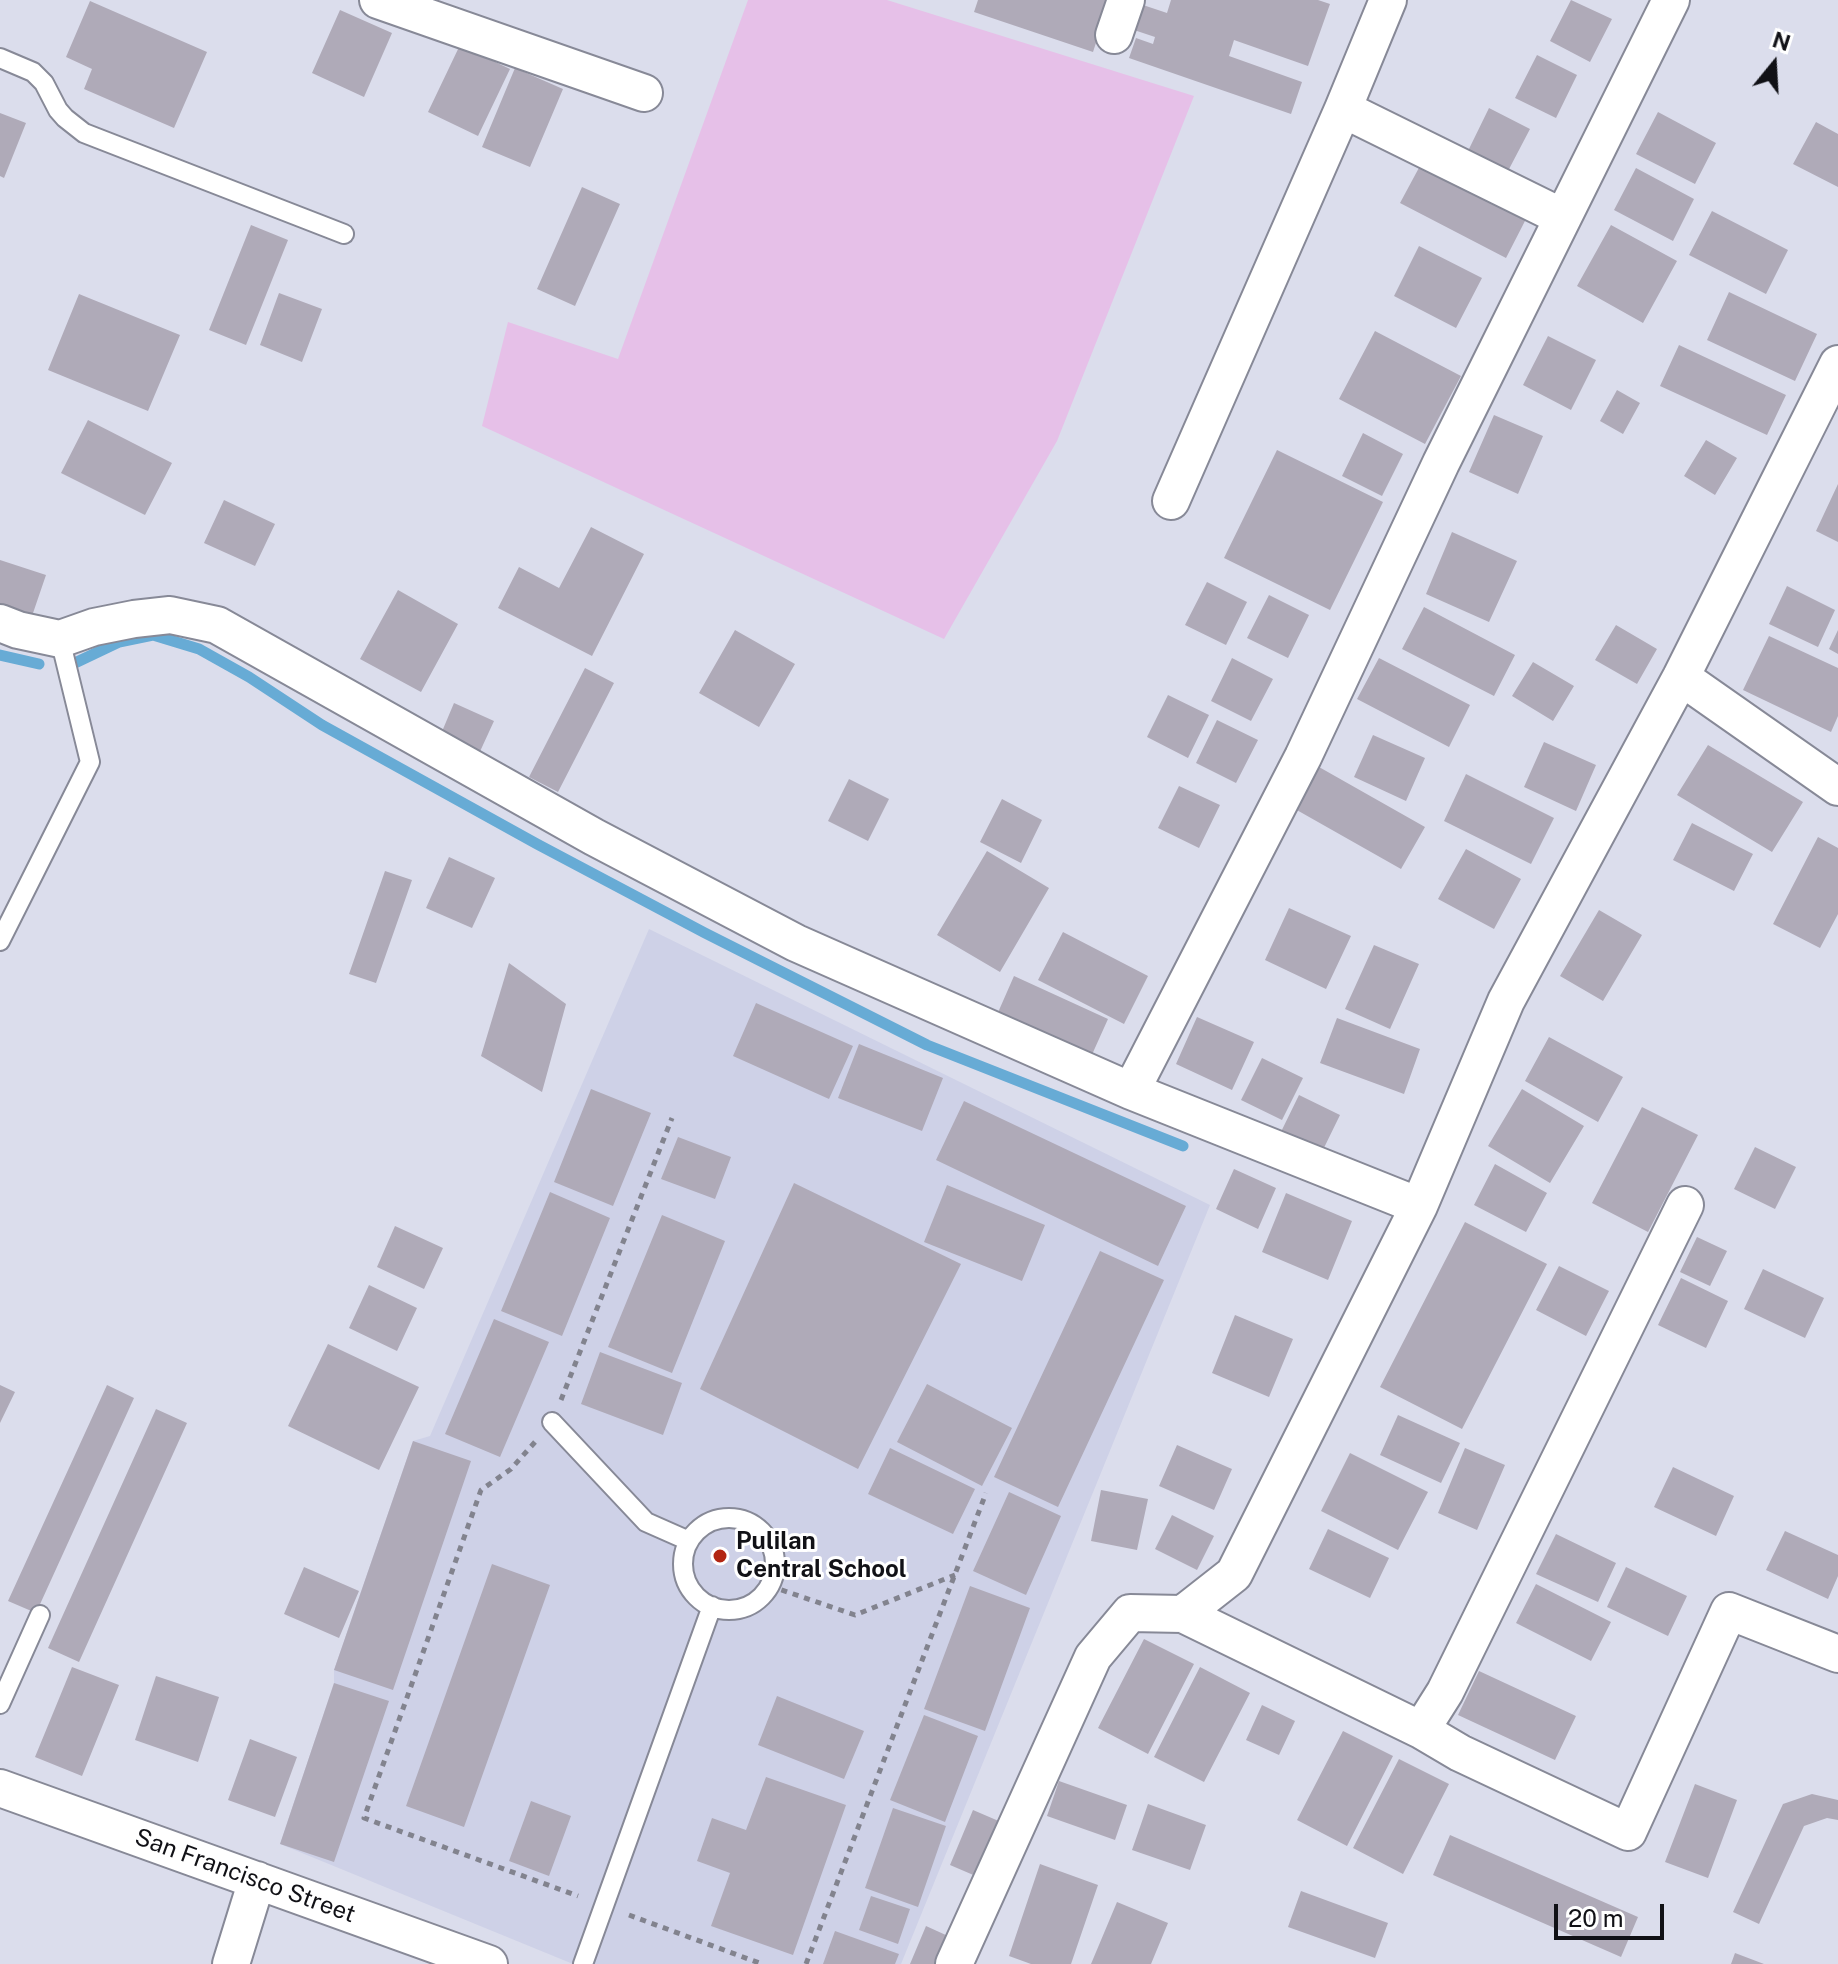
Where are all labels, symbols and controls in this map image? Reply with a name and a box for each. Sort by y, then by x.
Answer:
north arrow [1734,24,1814,104]
text: N [1769,26,1794,56]
place label: Pulilan Central School [736,1528,907,1584]
marker: Pulilan Central School [711,1547,729,1565]
street label: San Francisco Street [131,1823,359,1929]
scale bar [1558,1888,1668,1938]
text: 20 m [1568,1904,1624,1932]

